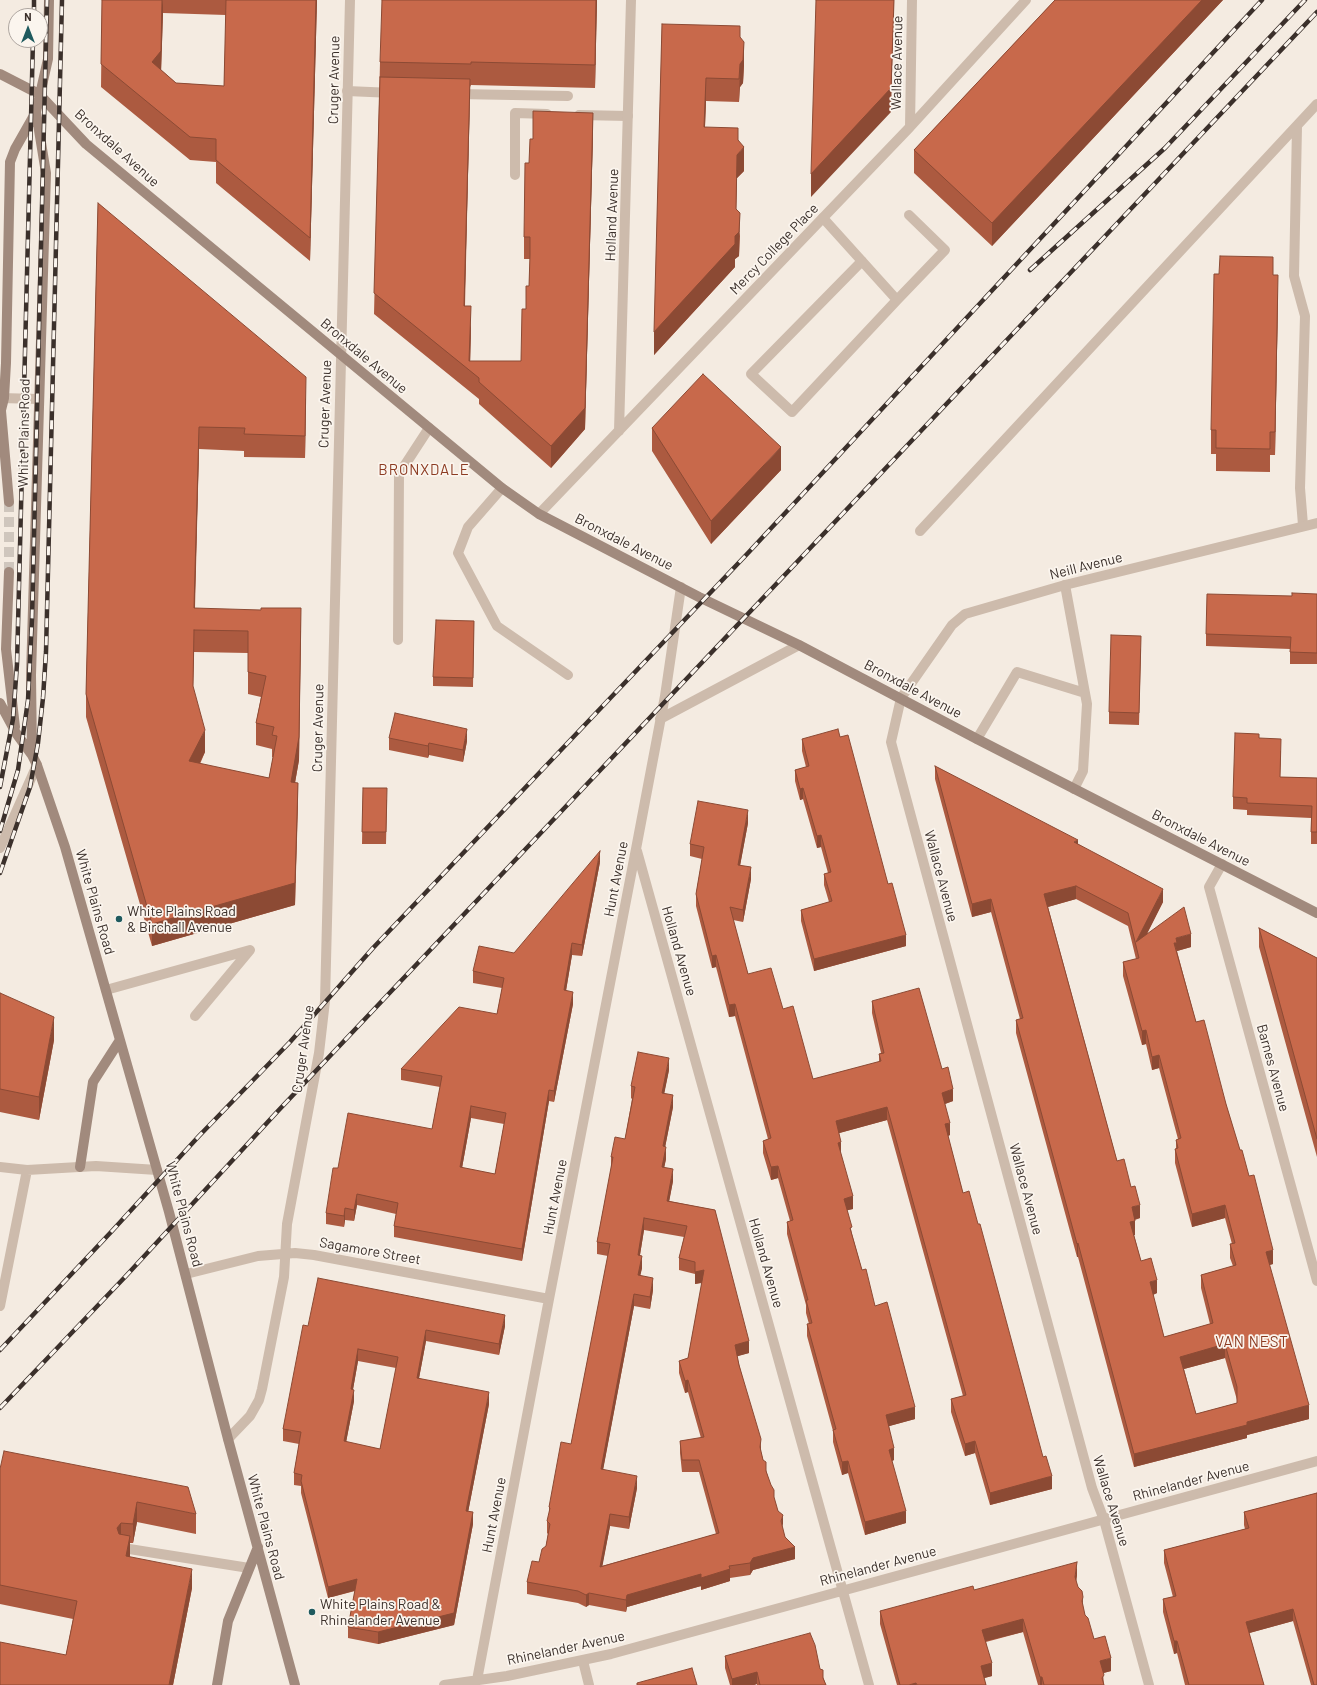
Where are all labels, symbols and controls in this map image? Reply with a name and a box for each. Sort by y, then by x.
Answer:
north arrow [8,8,48,48]
text: N [24,10,32,23]
street label: Wallace Avenue [888,16,906,110]
street label: Cruger Avenue [325,36,343,124]
street label: Bronxdale Avenue [71,106,163,190]
street label: Holland Avenue [602,168,622,262]
street label: Mercy College Place [726,200,822,298]
street label: Bronxdale Avenue [317,315,411,397]
street label: Cruger Avenue [315,360,335,448]
street label: White Plains Road [15,378,33,488]
district label: BRONXDALE [378,461,470,479]
street label: Bronxdale Avenue [572,510,676,574]
street label: Neill Avenue [1048,549,1124,583]
street label: Bronxdale Avenue [861,656,965,722]
street label: Cruger Avenue [309,684,327,772]
street label: Bronxdale Avenue [1149,806,1253,870]
street label: Wallace Avenue [921,828,961,924]
street label: Hunt Avenue [600,840,632,918]
street label: White Plains Road [72,847,118,957]
place label: White Plains Road & Birchall Avenue [127,903,236,936]
street label: Holland Avenue [658,904,700,998]
marker: White Plains Road & Birchall Avenue [114,914,124,924]
street label: Cruger Avenue [289,1004,317,1094]
street label: Barnes Avenue [1253,1022,1293,1114]
street label: Wallace Avenue [1006,1141,1046,1237]
street label: Hunt Avenue [539,1158,571,1236]
street label: White Plains Road [162,1159,206,1269]
street label: Holland Avenue [745,1216,787,1310]
street label: Sagamore Street [318,1234,422,1268]
district label: VAN NEST [1215,1333,1289,1351]
street label: Wallace Avenue [1089,1453,1133,1549]
street label: Rhinelander Avenue [1131,1457,1251,1505]
street label: White Plains Road [244,1472,288,1582]
street label: Hunt Avenue [478,1476,510,1554]
street label: Rhinelander Avenue [818,1542,938,1590]
place label: White Plains Road & Rhinelander Avenue [320,1596,441,1628]
marker: White Plains Road & Rhinelander Avenue [307,1607,317,1617]
street label: Rhinelander Avenue [506,1627,626,1669]

